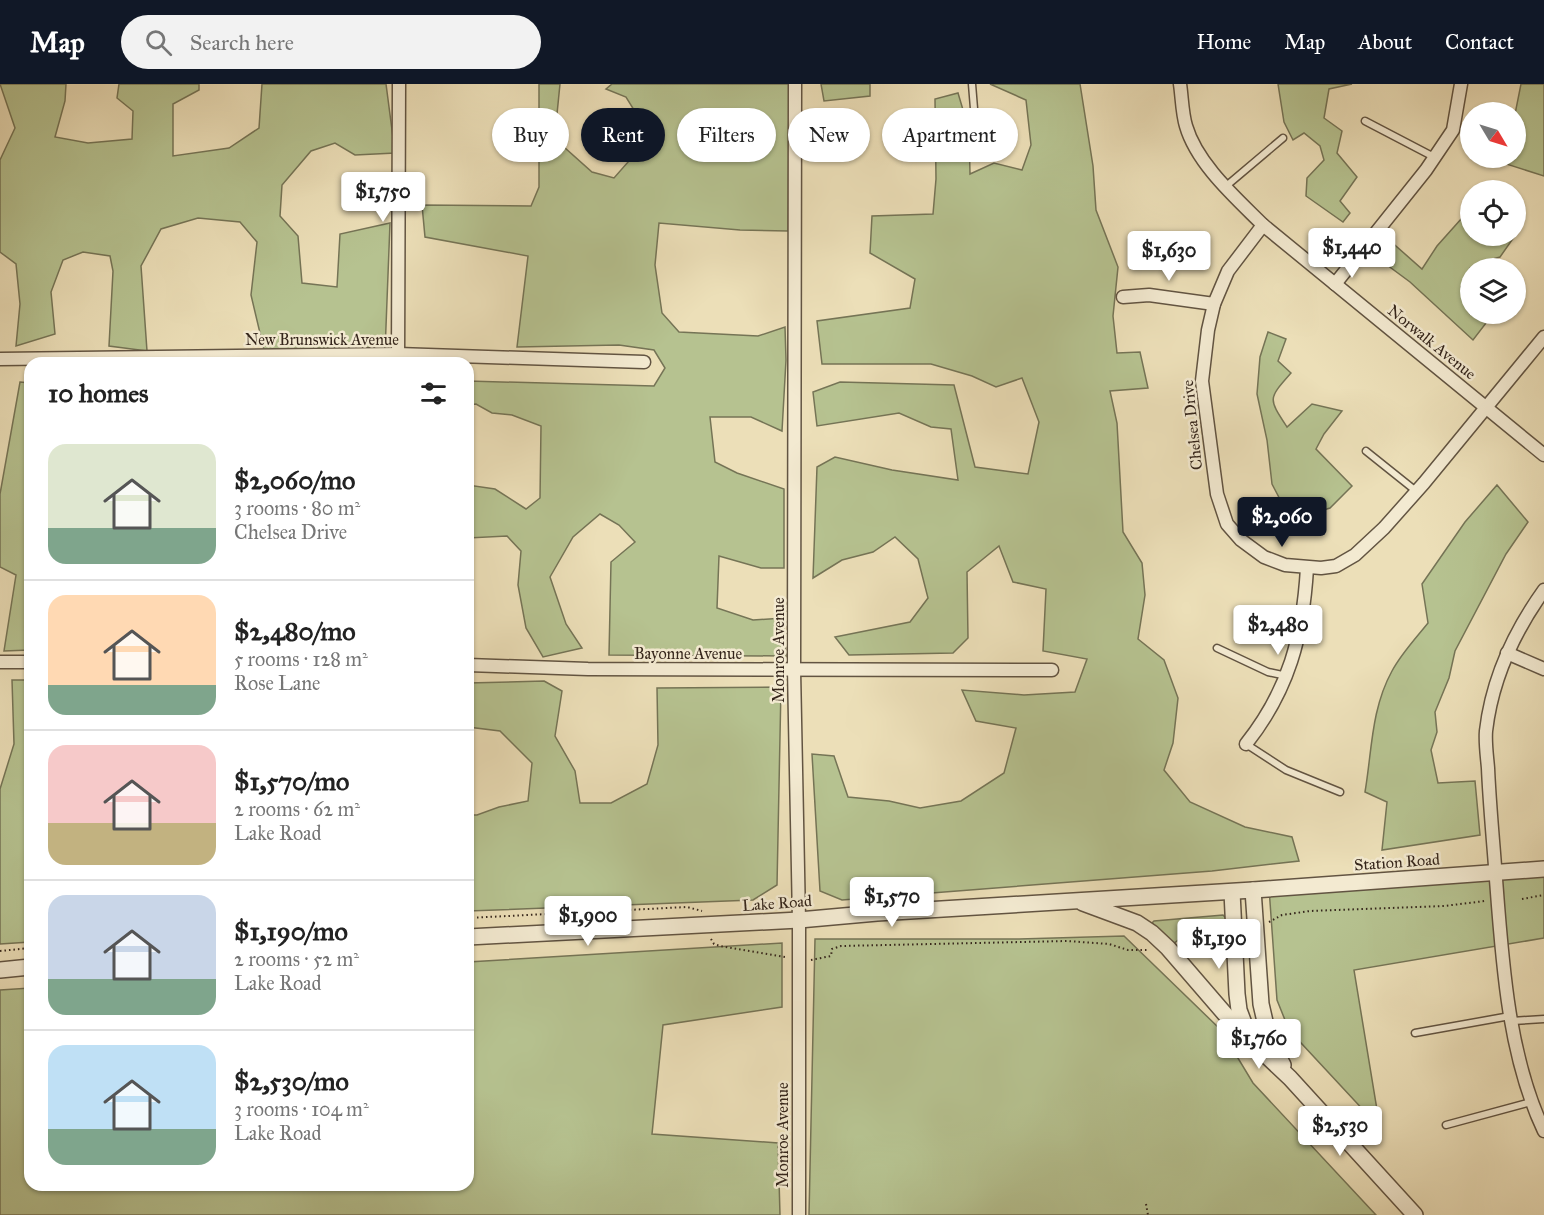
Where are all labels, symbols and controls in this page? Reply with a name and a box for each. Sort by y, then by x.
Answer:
search box [121,15,541,69]
text: Map [30,25,85,60]
icon: search [142,26,175,59]
text: Search here [190,29,294,56]
text: Home [1196,29,1251,55]
text: Map [1284,29,1325,55]
text: About [1358,29,1412,55]
text: Contact [1445,29,1514,55]
north arrow [1460,102,1526,168]
map controls [1460,102,1526,324]
chip: Buy [492,108,569,162]
chip: Rent [581,108,665,162]
chip: Filters [677,108,776,162]
chip: New [788,108,870,162]
chip: Apartment [882,108,1018,162]
pin: $1,750 [334,172,432,223]
text: $1,750 [355,179,411,203]
button: locate [1460,180,1526,246]
pin: $1,440 [1303,228,1401,279]
pin: $1,630 [1120,231,1218,282]
text: $1,440 [1322,235,1382,259]
text: $1,630 [1142,238,1196,262]
button: layers [1460,258,1526,324]
street label: Norwalk Avenue [1384,301,1480,384]
street label: New Brunswick Avenue [245,330,399,349]
text: 10 homes [48,377,149,409]
icon: filters [417,377,450,410]
street label: Chelsea Drive [1178,379,1206,471]
text: $2,060/mo [234,464,355,496]
icon: home [96,468,168,540]
text: 3 rooms · 80 m² [234,496,360,520]
pin: $2,060 [1233,497,1331,548]
text: $2,060 [1252,504,1313,528]
text: Chelsea Drive [234,520,347,544]
street label: Monroe Avenue [769,597,788,703]
pin: $2,480 [1229,605,1327,656]
text: $2,480 [1247,612,1309,636]
text: $2,480/mo [234,615,356,647]
icon: home [96,619,168,691]
street label: Bayonne Avenue [634,644,742,663]
text: 5 rooms · 128 m² [234,647,368,671]
text: Rose Lane [234,671,320,695]
text: $1,570/mo [234,765,349,797]
icon: home [96,769,168,841]
text: 2 rooms · 62 m² [234,797,360,821]
text: Lake Road [234,821,322,845]
street label: Station Road [1353,850,1441,874]
pin: $1,570 [843,877,941,928]
text: $1,570 [864,884,920,908]
street label: Lake Road [741,891,813,915]
pin: $1,900 [539,896,637,947]
text: $1,900 [559,903,617,927]
text: $1,190/mo [234,915,348,947]
icon: home [96,919,168,991]
pin: $1,190 [1170,919,1268,970]
text: $1,190 [1191,926,1247,950]
text: 2 rooms · 52 m² [234,947,359,971]
text: Lake Road [234,971,322,995]
pin: $1,760 [1210,1019,1308,1070]
text: $1,760 [1231,1026,1287,1050]
text: $2,530/mo [234,1065,349,1097]
icon: home [96,1069,168,1141]
street label: Monroe Avenue [773,1082,792,1188]
text: 3 rooms · 104 m² [234,1097,369,1121]
pin: $2,530 [1291,1106,1389,1157]
text: $2,530 [1312,1113,1368,1137]
text: Lake Road [234,1121,322,1145]

